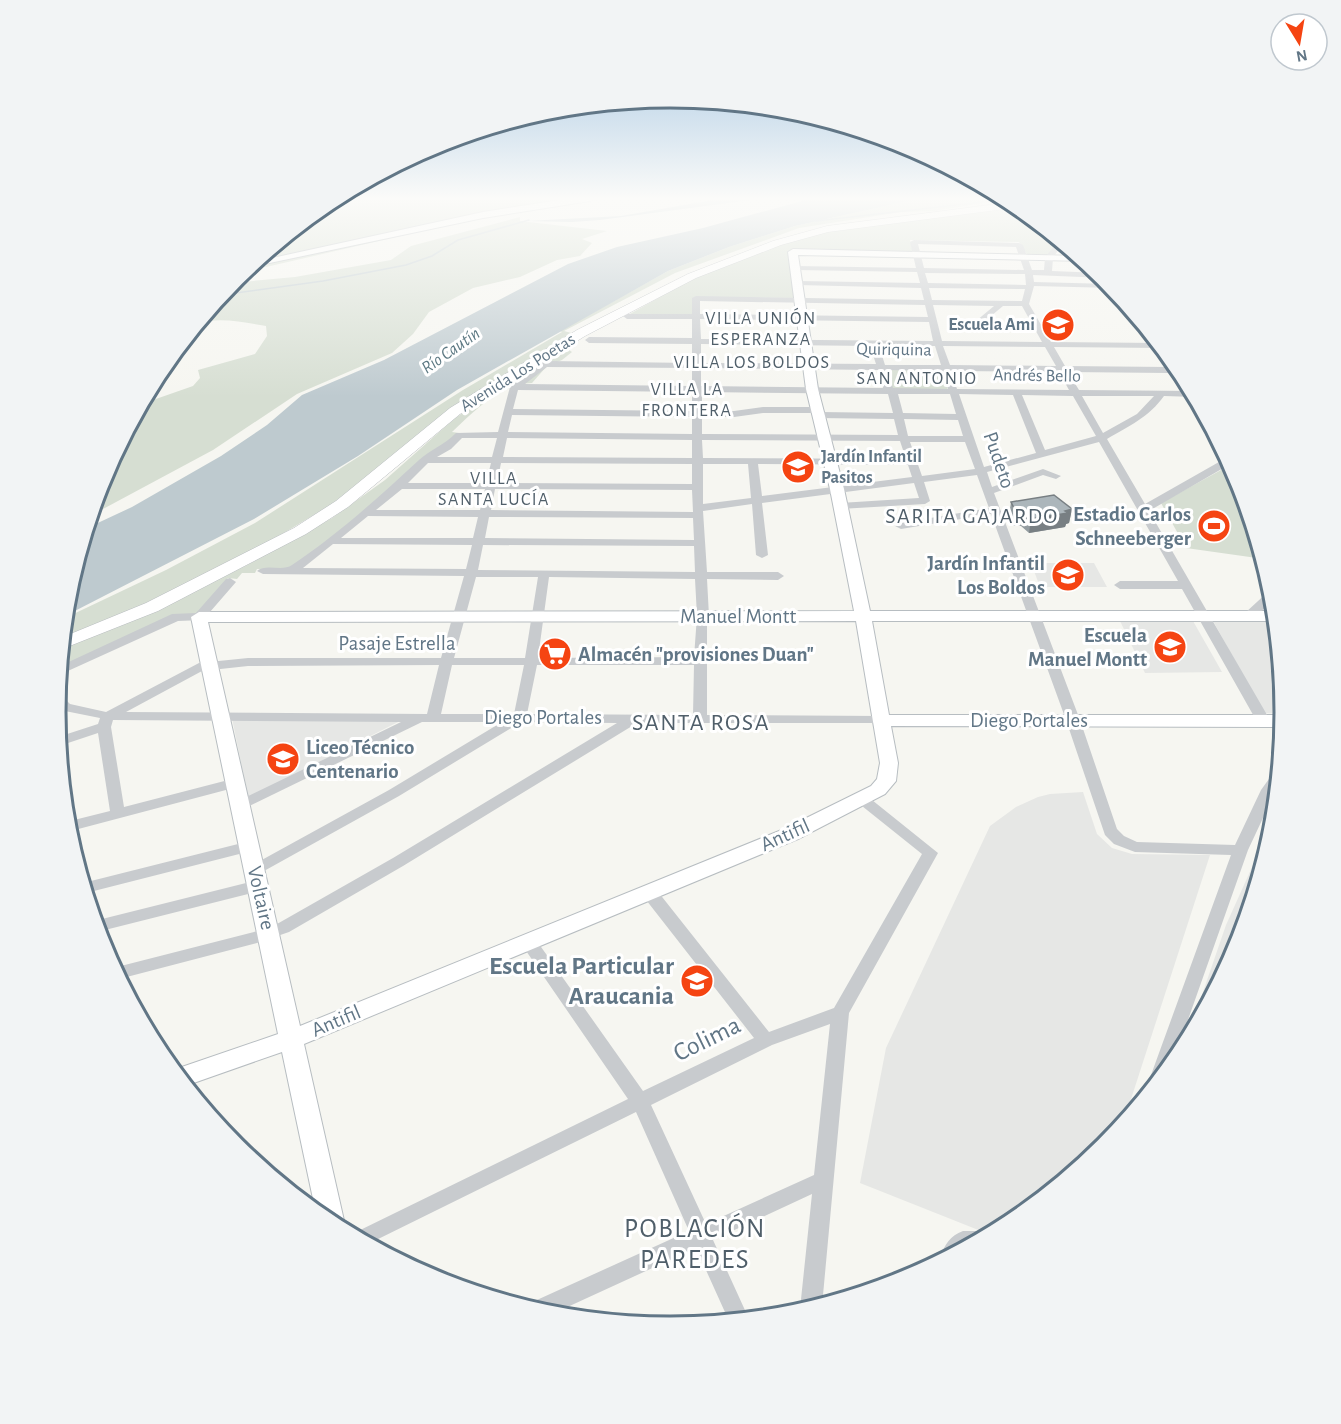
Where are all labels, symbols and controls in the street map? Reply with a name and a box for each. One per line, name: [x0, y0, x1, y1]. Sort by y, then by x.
north arrow: [1269, 12, 1329, 72]
text: N: [1295, 47, 1309, 65]
district label: VILLA UNIÓN ESPERANZA: [705, 307, 817, 349]
school or university icon: Escuela Ami: [1040, 307, 1076, 343]
place label: Escuela Ami: [948, 316, 1035, 334]
water label: Río Cautín: [418, 324, 484, 378]
street label: Avenida Los Poetas: [457, 330, 579, 416]
street label: Quiriquina: [856, 340, 932, 360]
district label: VILLA LOS BOLDOS: [673, 354, 831, 372]
street label: Andrés Bello: [993, 366, 1081, 386]
district label: SAN ANTONIO: [857, 370, 977, 388]
district label: VILLA LA FRONTERA: [642, 381, 732, 420]
street label: Pudeto: [980, 429, 1018, 491]
place label: Jardín Infantil Pasitos: [821, 448, 922, 487]
school or university icon: Jardín Infantil Pasitos: [780, 449, 816, 485]
district label: VILLA SANTA LUCÍA: [438, 470, 550, 509]
place label: Estadio Carlos Schneeberger: [1073, 504, 1192, 549]
district label: SARITA GAJARDO: [885, 505, 1059, 527]
sports icon: Estadio Carlos Schneeberger: [1196, 508, 1232, 544]
place label: Jardín Infantil Los Boldos: [927, 553, 1045, 598]
school or university icon: Jardín Infantil Los Boldos: [1050, 557, 1086, 593]
street label: Manuel Montt: [680, 606, 796, 627]
place label: Escuela Manuel Montt: [1028, 625, 1147, 670]
school or university icon: Escuela Manuel Montt: [1152, 629, 1188, 665]
street label: Pasaje Estrella: [338, 633, 456, 654]
supermarket icon: Almacén "provisiones Duan": [537, 636, 573, 672]
place label: Almacén "provisiones Duan": [578, 644, 814, 665]
street label: Diego Portales: [484, 707, 602, 728]
street label: Diego Portales: [970, 710, 1088, 731]
district label: SANTA ROSA: [632, 711, 770, 735]
place label: Liceo Técnico Centenario: [306, 737, 414, 782]
school or university icon: Liceo Técnico Centenario: [265, 741, 301, 777]
street label: Antifil: [757, 815, 813, 855]
street label: Voltaire: [244, 864, 278, 932]
place label: Escuela Particular Araucania: [489, 953, 674, 1009]
school or university icon: Escuela Particular Araucania: [679, 963, 715, 999]
street label: Antifil: [308, 1001, 364, 1041]
street label: Colima: [669, 1012, 745, 1066]
district label: POBLACIÓN PAREDES: [624, 1212, 766, 1273]

